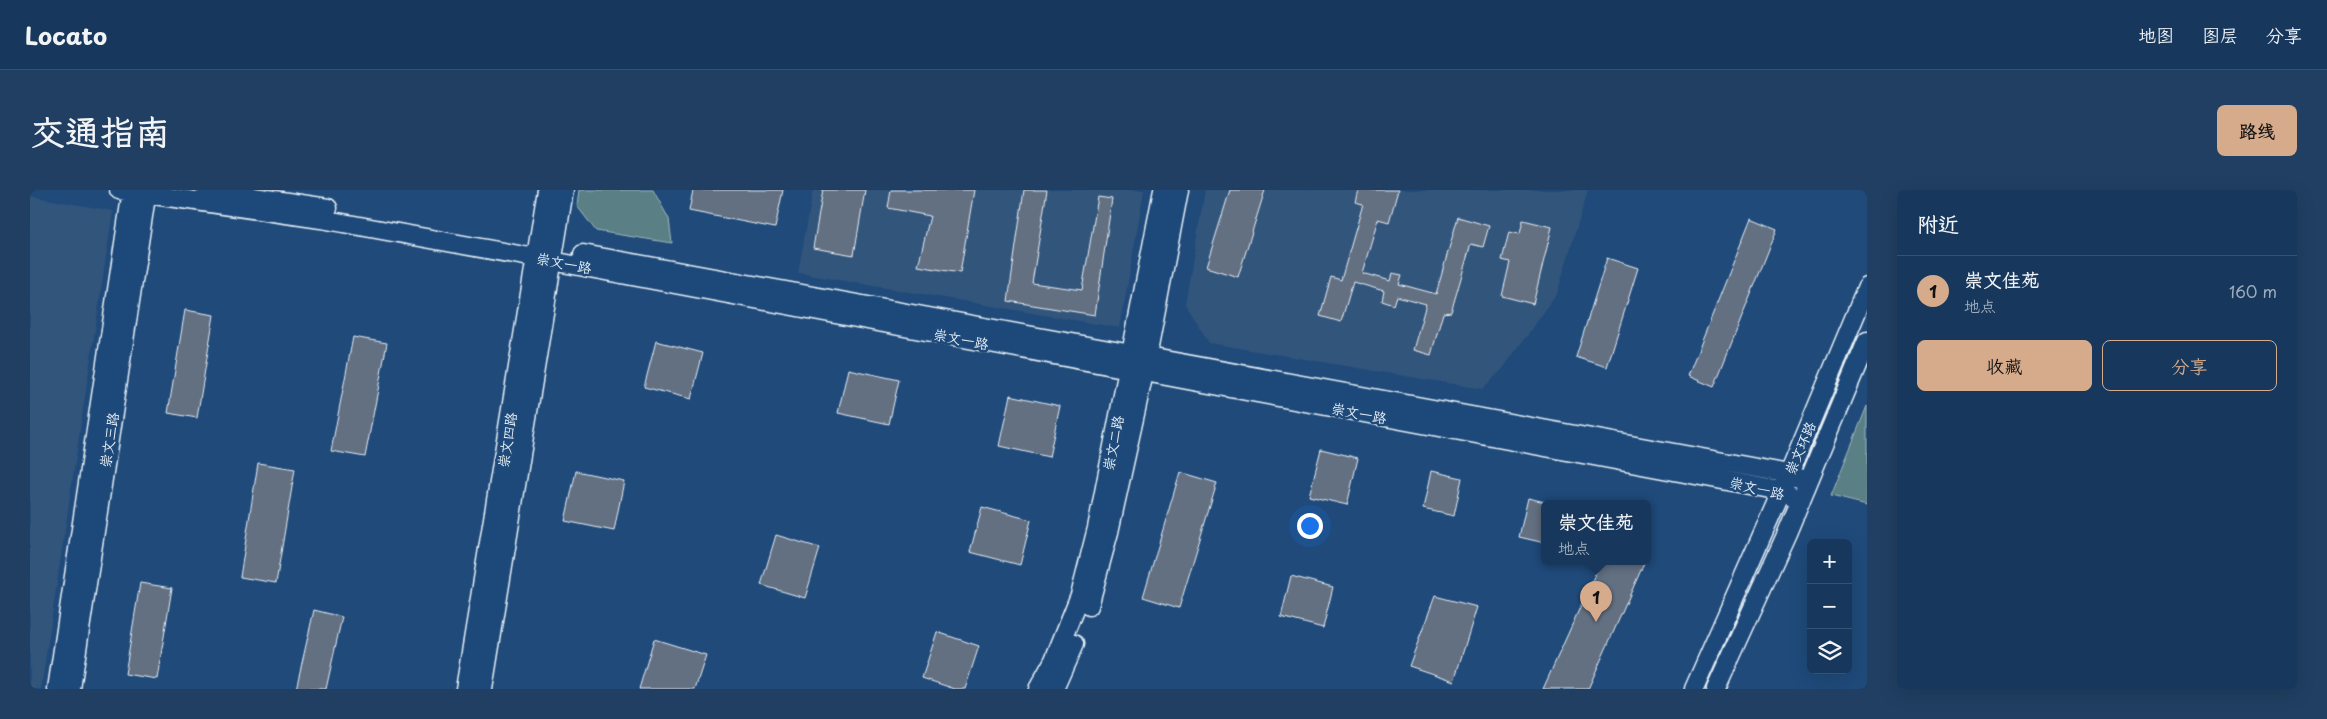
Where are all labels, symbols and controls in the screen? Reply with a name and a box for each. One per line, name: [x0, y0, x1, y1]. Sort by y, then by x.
text: Locato: [25, 17, 107, 53]
text: 地图: [2138, 21, 2174, 48]
text: 图层: [2202, 21, 2238, 48]
text: 分享: [2266, 21, 2302, 48]
text: 交通指南: [30, 104, 170, 157]
button: 路线: [2217, 105, 2297, 156]
text: 附近: [1917, 207, 1959, 239]
street label: 崇文一路: [535, 247, 593, 279]
text: 崇文佳苑: [1964, 265, 2040, 293]
text: 1: [1929, 279, 1937, 303]
text: 160 m: [2229, 279, 2277, 303]
text: 地点: [1964, 293, 1996, 317]
street label: 崇文一路: [932, 323, 990, 355]
button: 收藏: [1917, 340, 2092, 391]
button: 分享: [2102, 340, 2277, 391]
street label: 崇文一路: [1330, 397, 1388, 429]
street label: 崇文三路: [94, 411, 124, 469]
street label: 崇文四路: [492, 411, 522, 469]
street label: 崇文二路: [1097, 414, 1129, 472]
street label: 崇文环路: [1779, 418, 1821, 478]
street label: 崇文一路: [1727, 471, 1787, 505]
popup: [1541, 500, 1651, 565]
text: 崇文佳苑: [1558, 507, 1634, 535]
your location: [1297, 513, 1323, 539]
text: 地点: [1558, 535, 1590, 559]
map controls: [1807, 539, 1852, 674]
button: +: [1807, 539, 1852, 584]
pin: 1: [1580, 581, 1612, 622]
button: −: [1807, 584, 1852, 629]
button: layers: [1807, 629, 1852, 674]

